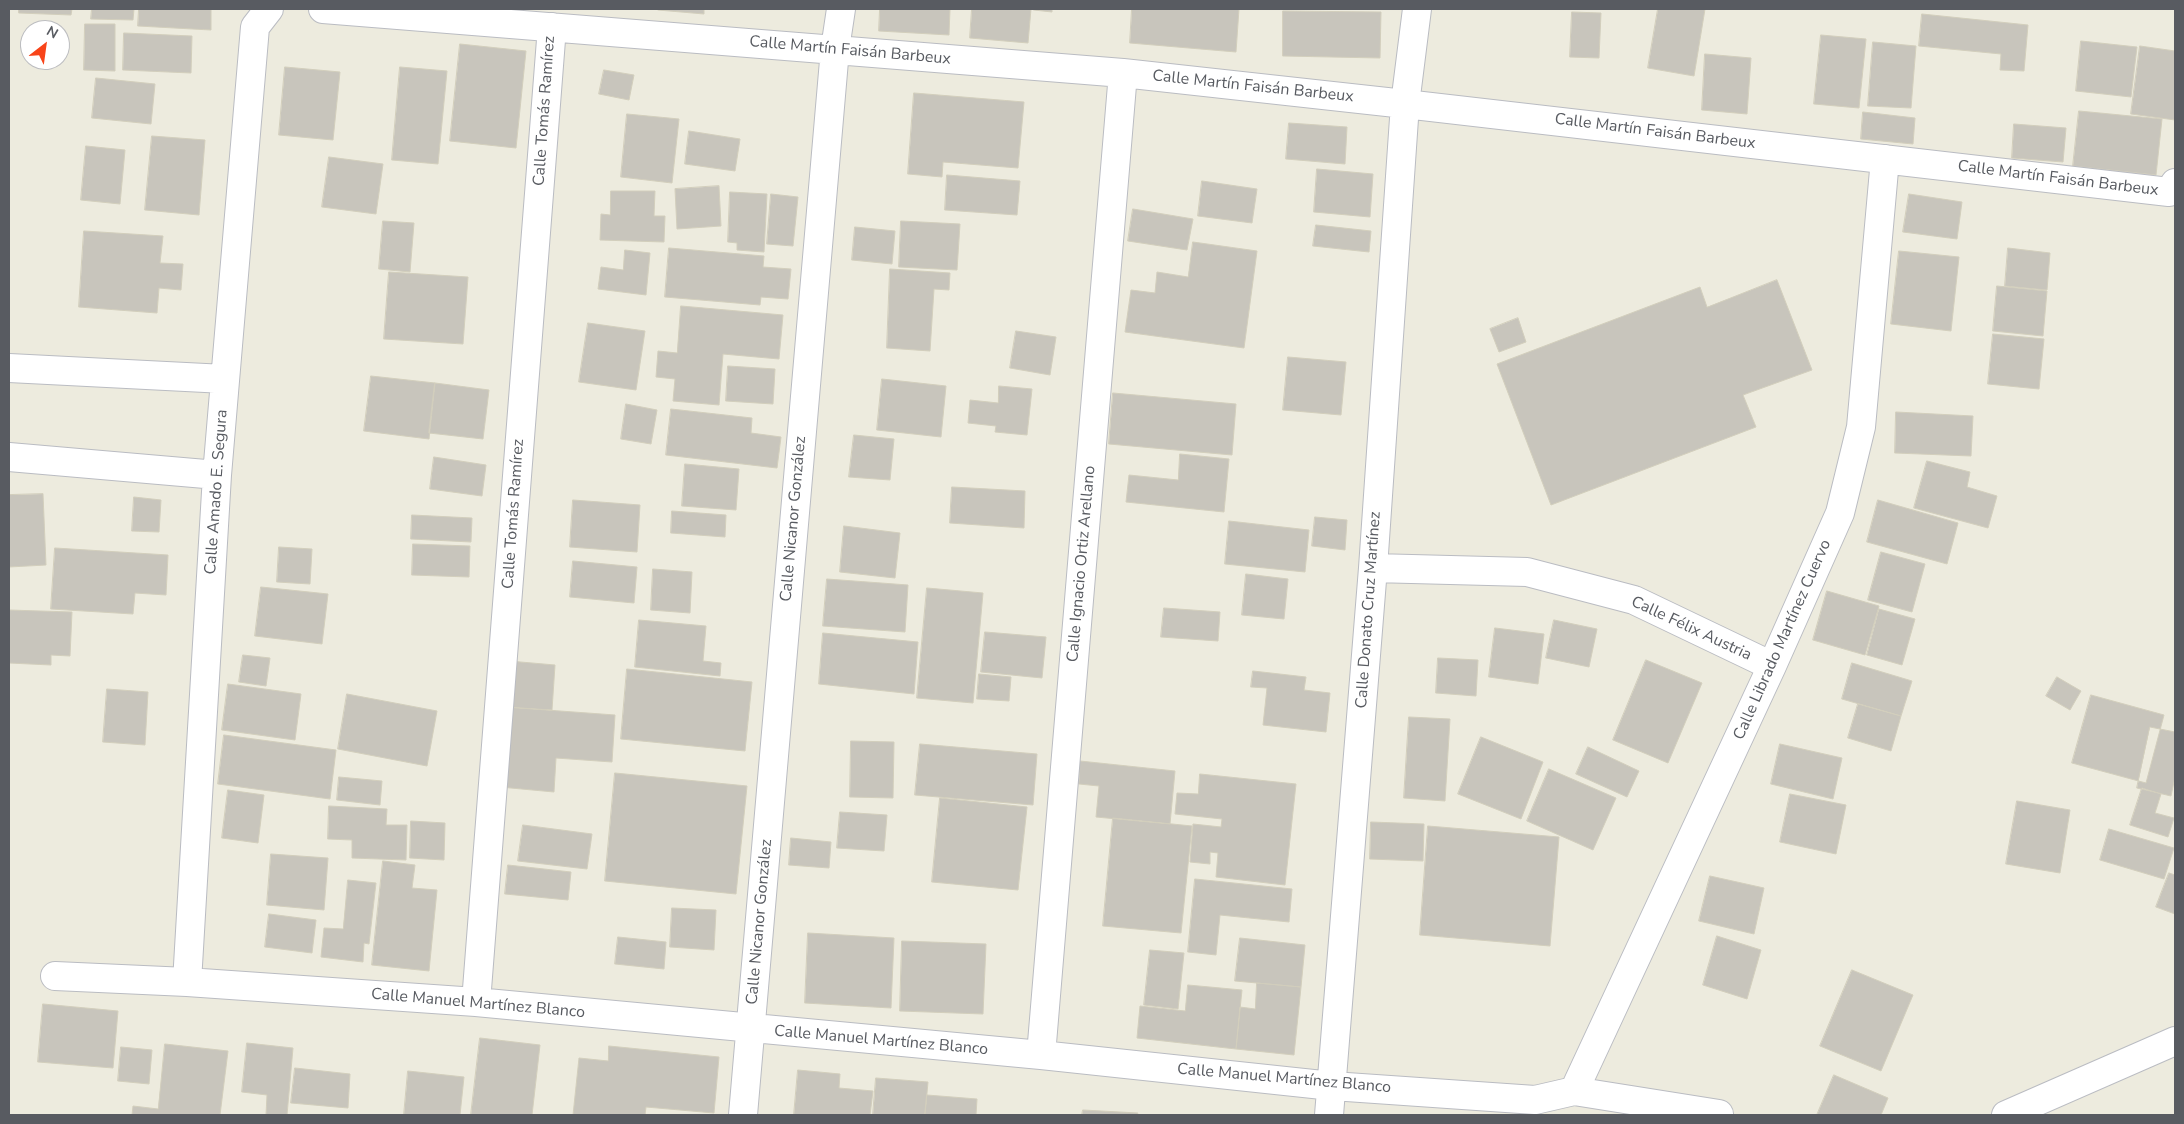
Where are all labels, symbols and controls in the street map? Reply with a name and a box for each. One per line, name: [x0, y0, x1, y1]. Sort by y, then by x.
north arrow: [20, 20, 70, 70]
text: N: [43, 22, 62, 43]
street label: Calle Martín Faisán Barbeux: [749, 33, 951, 69]
street label: Calle Tomás Ramírez: [530, 35, 560, 187]
street label: Calle Martín Faisán Barbeux: [1152, 67, 1354, 107]
street label: Calle Martín Faisán Barbeux: [1554, 110, 1756, 154]
street label: Calle Martín Faisán Barbeux: [1957, 157, 2159, 201]
street label: Calle Amado E. Segura: [202, 409, 232, 575]
street label: Calle Nicanor González: [777, 435, 811, 603]
street label: Calle Tomás Ramírez: [499, 438, 529, 590]
street label: Calle Ignacio Ortiz Arellano: [1064, 465, 1100, 663]
street label: Calle Donato Cruz Martínez: [1353, 511, 1385, 709]
street label: Calle Librado Martínez Cuervo: [1730, 537, 1836, 743]
street label: Calle Félix Austria: [1628, 593, 1754, 665]
street label: Calle Nicanor González: [743, 838, 777, 1006]
street label: Calle Manuel Martínez Blanco: [370, 985, 586, 1023]
street label: Calle Manuel Martínez Blanco: [773, 1022, 989, 1060]
street label: Calle Manuel Martínez Blanco: [1176, 1060, 1392, 1098]

